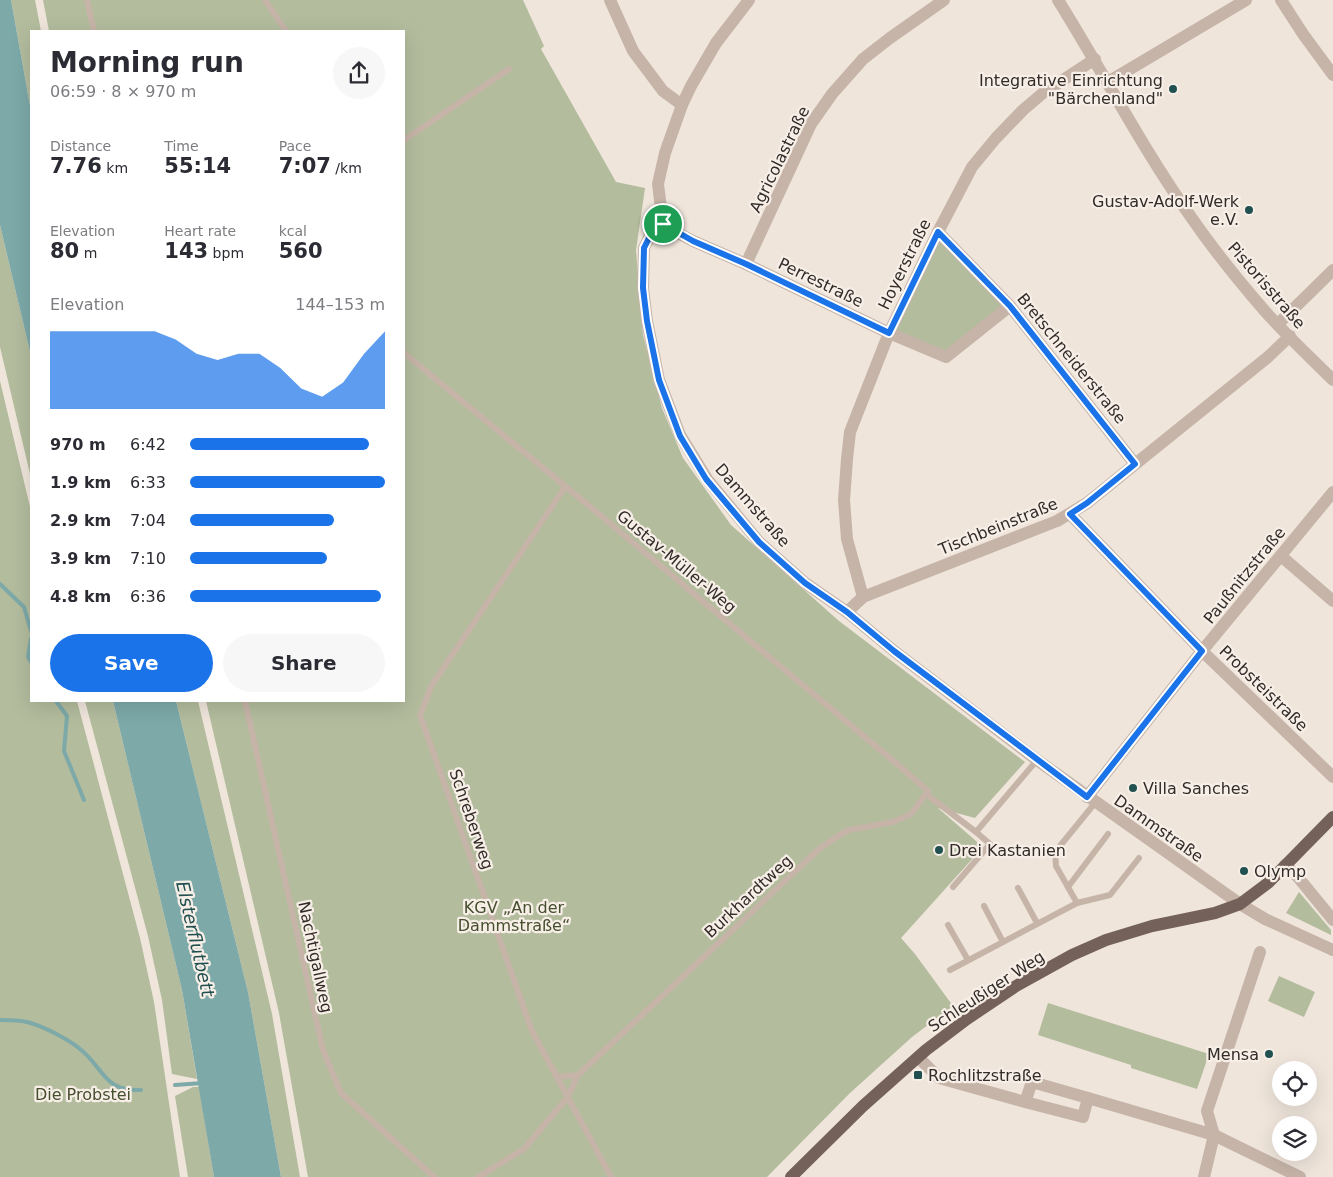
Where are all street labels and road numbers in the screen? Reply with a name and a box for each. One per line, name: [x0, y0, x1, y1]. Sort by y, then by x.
street label: Agricolastraße: [746, 103, 813, 215]
street label: Hoyerstraße: [874, 216, 935, 313]
street label: Pistorisstraße: [1224, 238, 1309, 332]
street label: Perrestraße: [775, 254, 866, 311]
street label: Bretschneiderstraße: [1013, 289, 1130, 427]
street label: Dammstraße: [711, 460, 794, 551]
street label: Tischbeinstraße: [935, 494, 1060, 559]
street label: Gustav-Müller-Weg: [613, 506, 740, 617]
street label: Paußnitzstraße: [1200, 523, 1289, 628]
street label: Probsteistraße: [1216, 641, 1312, 735]
street label: Schreberweg: [445, 767, 498, 872]
street label: Dammstraße: [1111, 791, 1207, 866]
street label: Burkhardtweg: [701, 851, 796, 942]
street label: Nachtigallweg: [294, 900, 337, 1015]
street label: Schleußiger Weg: [925, 947, 1048, 1036]

